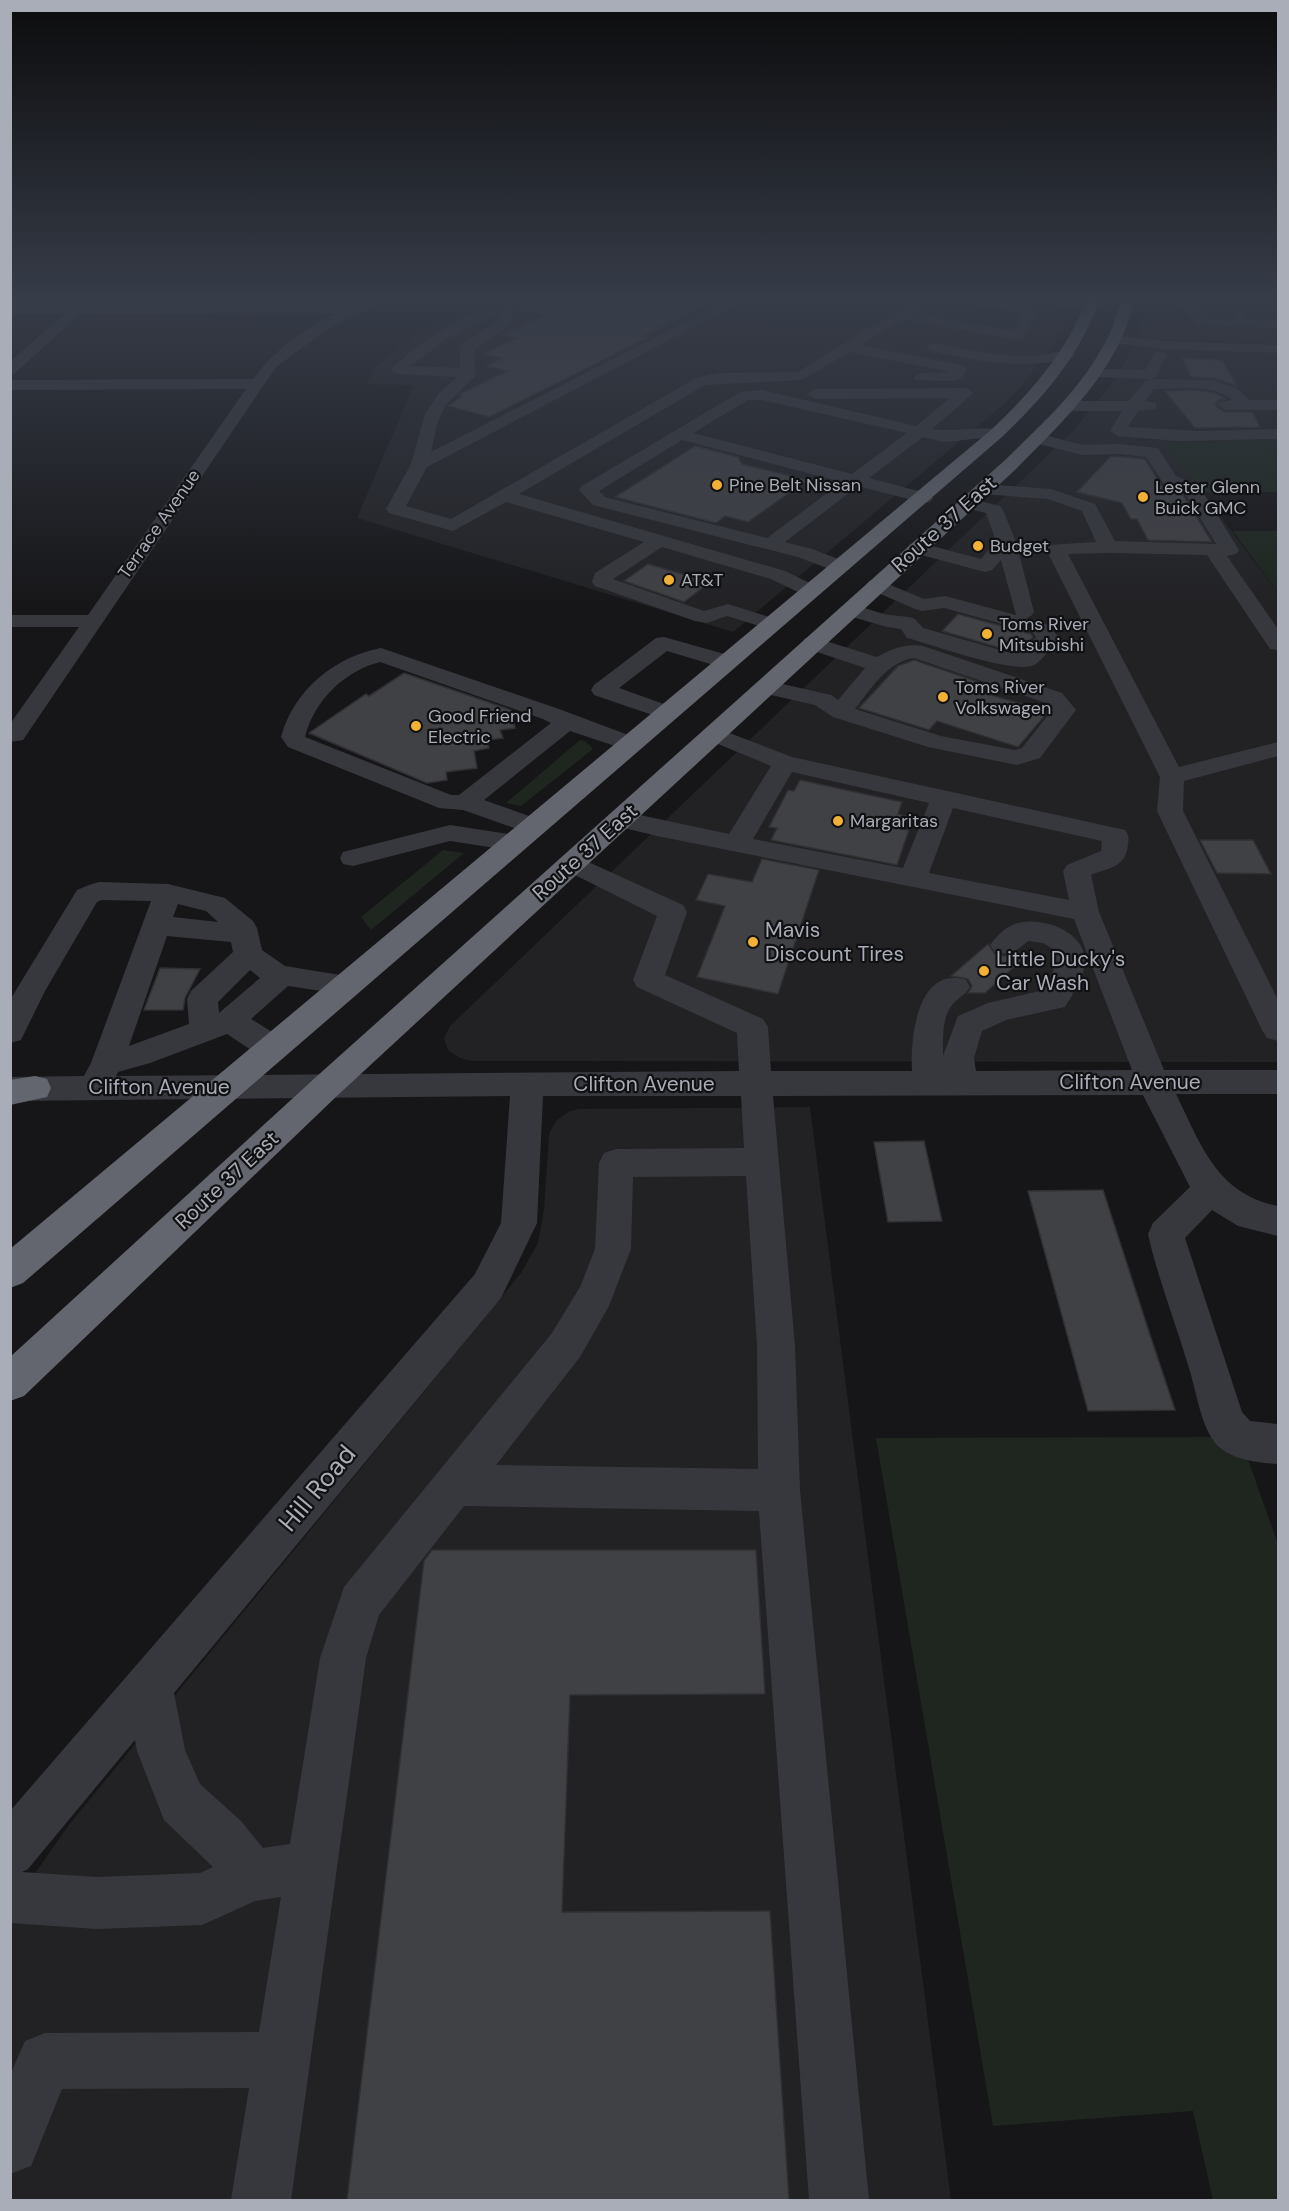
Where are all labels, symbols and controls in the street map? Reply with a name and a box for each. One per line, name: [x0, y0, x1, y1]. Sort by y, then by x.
street label: Terrace Avenue: [112, 465, 206, 583]
street label: Route 37 East: [885, 469, 1003, 579]
place label: Pine Belt Nissan: [729, 473, 861, 497]
place label: Lester Glenn Buick GMC: [1155, 475, 1260, 520]
marker: Pine Belt Nissan: [710, 478, 724, 492]
marker: Lester Glenn Buick GMC: [1136, 490, 1150, 504]
place label: Budget: [990, 534, 1049, 558]
marker: Budget: [971, 539, 985, 553]
place label: AT&T: [681, 568, 723, 592]
marker: AT&T: [662, 573, 676, 587]
place label: Toms River Mitsubishi: [999, 612, 1089, 657]
marker: Toms River Mitsubishi: [980, 627, 994, 641]
place label: Toms River Volkswagen: [955, 675, 1051, 720]
marker: Toms River Volkswagen: [936, 690, 950, 704]
place label: Good Friend Electric: [428, 704, 532, 749]
marker: Good Friend Electric: [409, 719, 423, 733]
street label: Route 37 East: [526, 797, 644, 907]
place label: Margaritas: [850, 809, 938, 833]
marker: Margaritas: [831, 814, 845, 828]
place label: Mavis Discount Tires: [765, 916, 904, 968]
marker: Mavis Discount Tires: [746, 935, 760, 949]
place label: Little Ducky's Car Wash: [996, 945, 1125, 997]
marker: Little Ducky's Car Wash: [977, 964, 991, 978]
street label: Clifton Avenue: [1059, 1068, 1201, 1096]
street label: Clifton Avenue: [573, 1070, 715, 1098]
street label: Clifton Avenue: [88, 1073, 230, 1101]
street label: Route 37 East: [169, 1125, 285, 1235]
street label: Hill Road: [271, 1438, 363, 1538]

